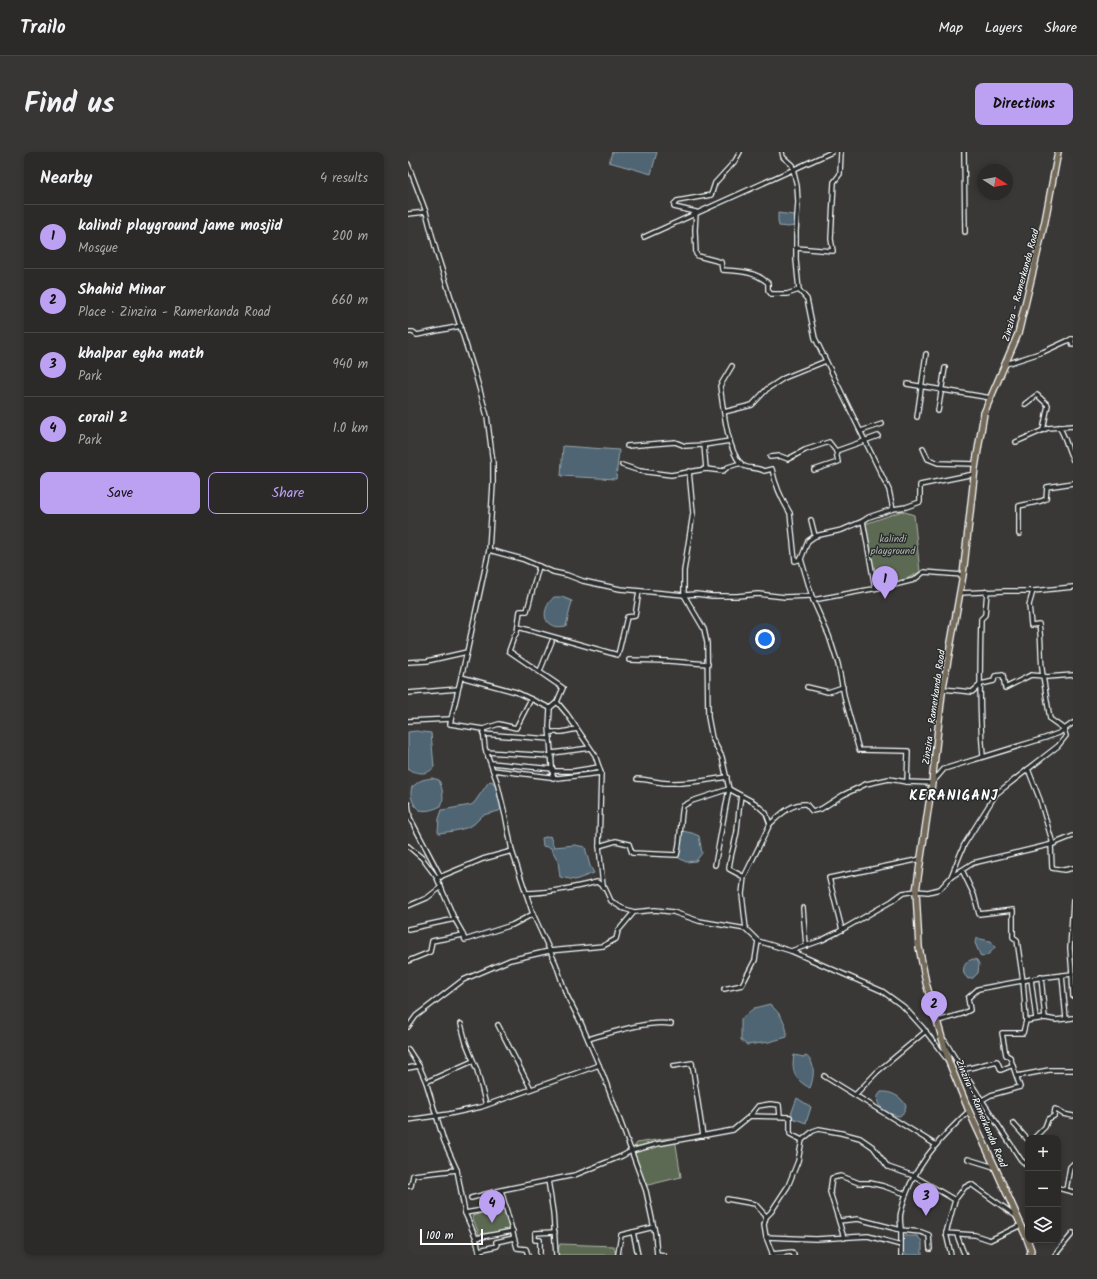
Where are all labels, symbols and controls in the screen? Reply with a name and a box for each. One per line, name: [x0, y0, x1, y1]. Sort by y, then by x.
text: Trailo: [20, 13, 66, 43]
text: Map: [939, 17, 963, 39]
text: Layers: [985, 17, 1023, 39]
text: Share: [1045, 17, 1077, 39]
text: Find us: [24, 82, 115, 127]
button: Directions: [975, 83, 1073, 125]
north arrow: [977, 164, 1013, 200]
text: Nearby: [40, 165, 92, 192]
text: 4 results: [320, 168, 368, 189]
text: kalindi playground jame mosjid: [78, 214, 282, 238]
text: 1: [51, 226, 55, 247]
text: 200 m: [332, 226, 368, 247]
street label: Zinzira - Ramerkanda Road: [998, 226, 1044, 343]
text: Mosque: [78, 238, 118, 259]
text: Shahid Minar: [78, 278, 165, 302]
text: 2: [49, 290, 57, 311]
text: 660 m: [331, 290, 368, 311]
text: Place · Zinzira - Ramerkanda Road: [78, 302, 270, 323]
text: khalpar egha math: [78, 342, 204, 366]
text: 3: [49, 354, 57, 375]
text: 940 m: [332, 354, 368, 375]
text: Park: [78, 366, 102, 387]
text: corail 2: [78, 406, 128, 430]
text: 4: [49, 418, 57, 439]
text: 1.0 km: [333, 418, 368, 439]
text: Park: [78, 430, 102, 451]
button: Save: [40, 472, 200, 514]
button: Share: [208, 472, 368, 514]
park label: kalindi playground: [870, 531, 916, 559]
pin: 1: [872, 566, 898, 599]
your location: [755, 629, 775, 649]
street label: Zinzira - Ramerkanda Road: [918, 648, 950, 766]
district label: KERANIGANJ: [909, 785, 999, 807]
pin: 2: [921, 991, 947, 1024]
street label: Zinzira - Ramerkanda Road: [951, 1057, 1012, 1171]
map controls: [1025, 1135, 1061, 1243]
button: +: [1025, 1135, 1061, 1171]
button: −: [1025, 1171, 1061, 1207]
pin: 3: [913, 1183, 939, 1216]
pin: 4: [479, 1190, 505, 1223]
button: layers: [1025, 1207, 1061, 1243]
scale bar: [420, 1227, 483, 1246]
text: 100 m: [426, 1227, 454, 1245]

